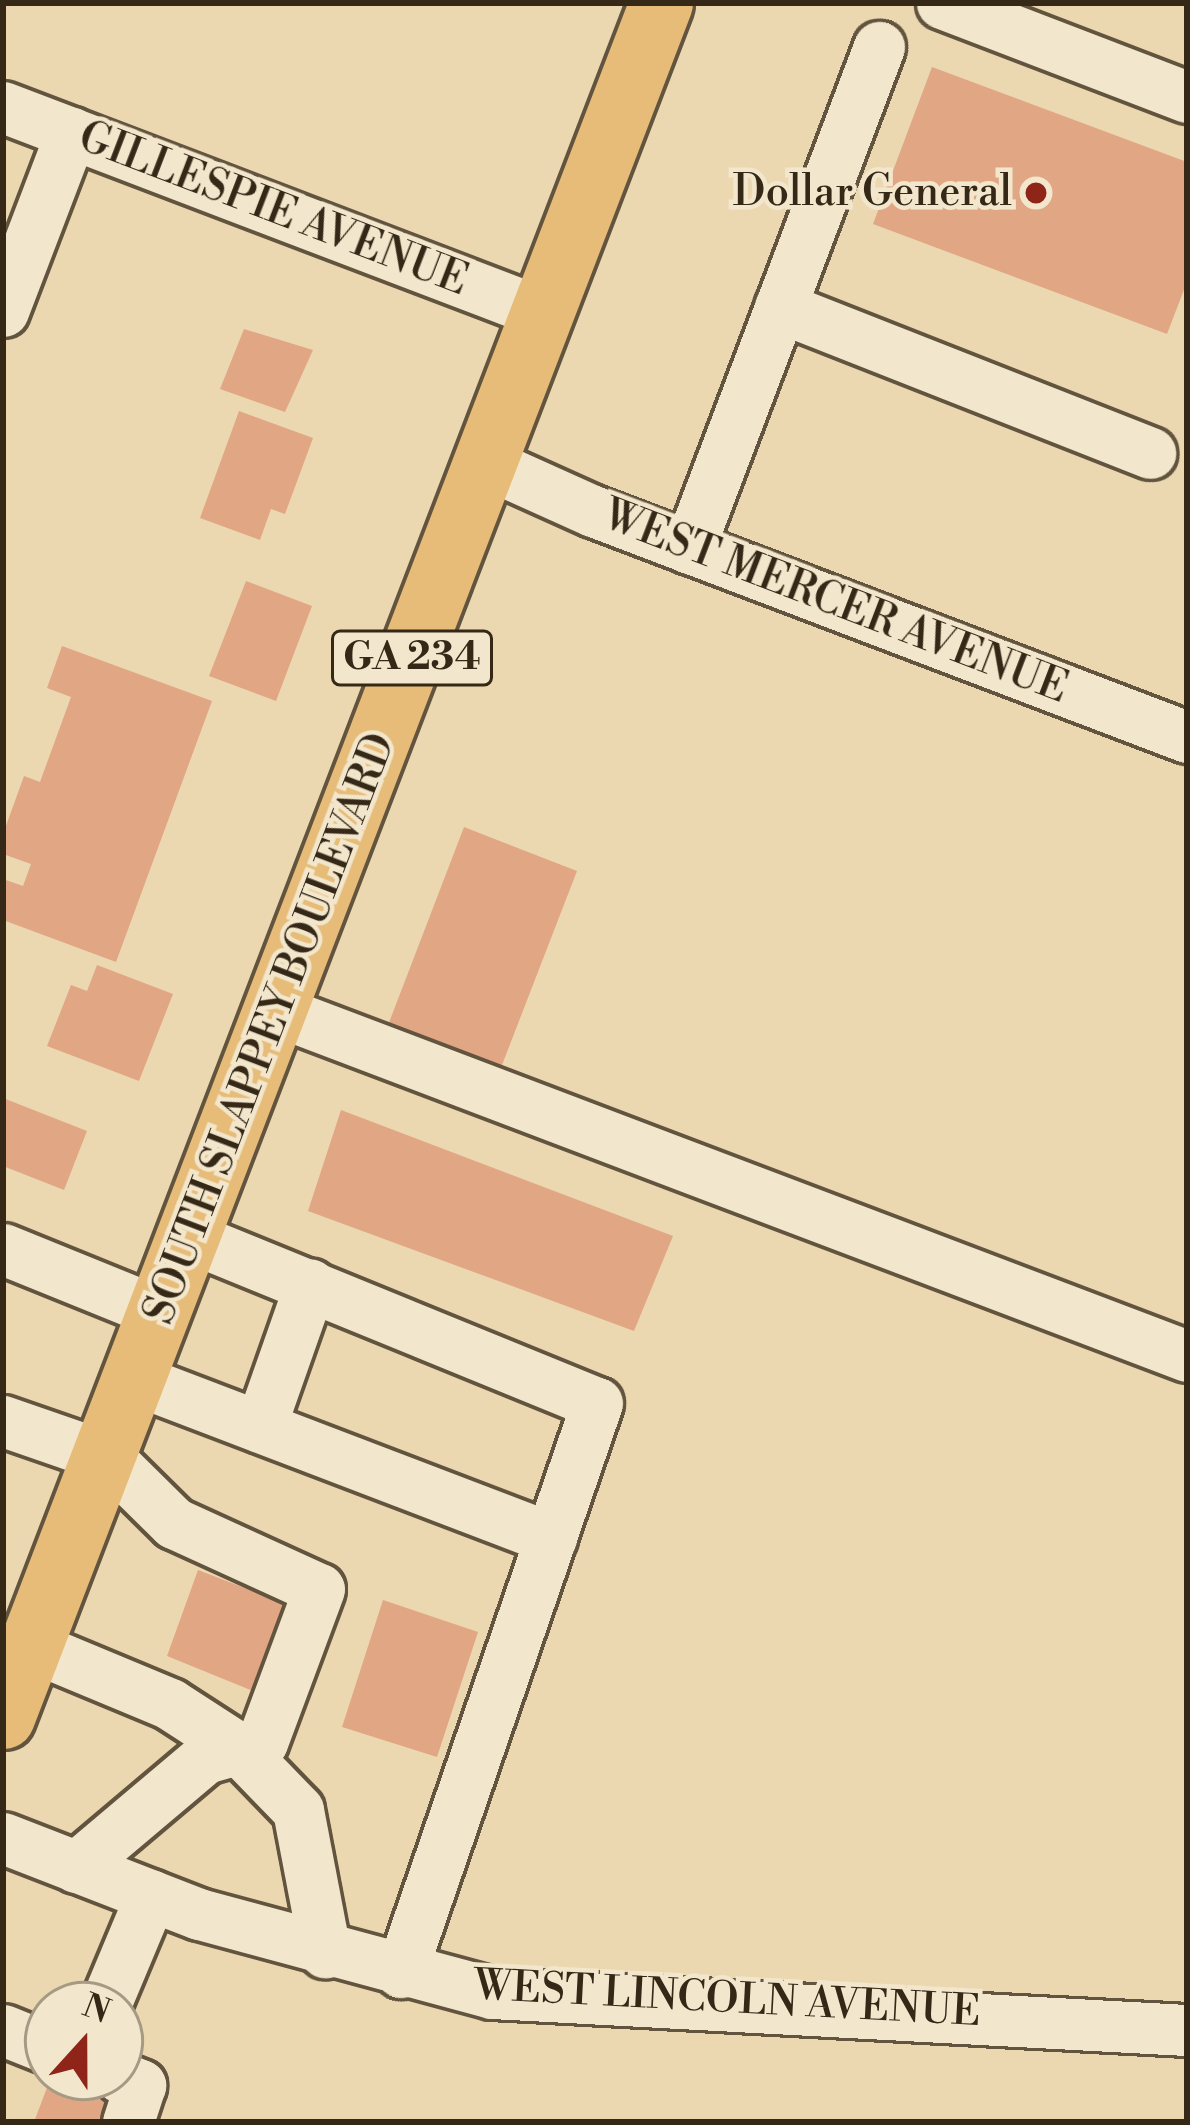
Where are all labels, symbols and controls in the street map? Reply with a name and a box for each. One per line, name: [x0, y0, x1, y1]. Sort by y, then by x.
street label: GILLESPIE AVENUE: [71, 113, 475, 307]
place label: Dollar General: [733, 168, 1012, 218]
marker: Dollar General: [1023, 180, 1049, 206]
street label: WEST MERCER AVENUE: [595, 491, 1075, 715]
road number: GA 234: [331, 625, 493, 691]
street label: SOUTH SLAPPEY BOULEVARD: [135, 727, 407, 1331]
street label: WEST LINCOLN AVENUE: [472, 1962, 982, 2038]
north arrow: [24, 1981, 144, 2101]
text: N: [76, 1986, 116, 2034]

